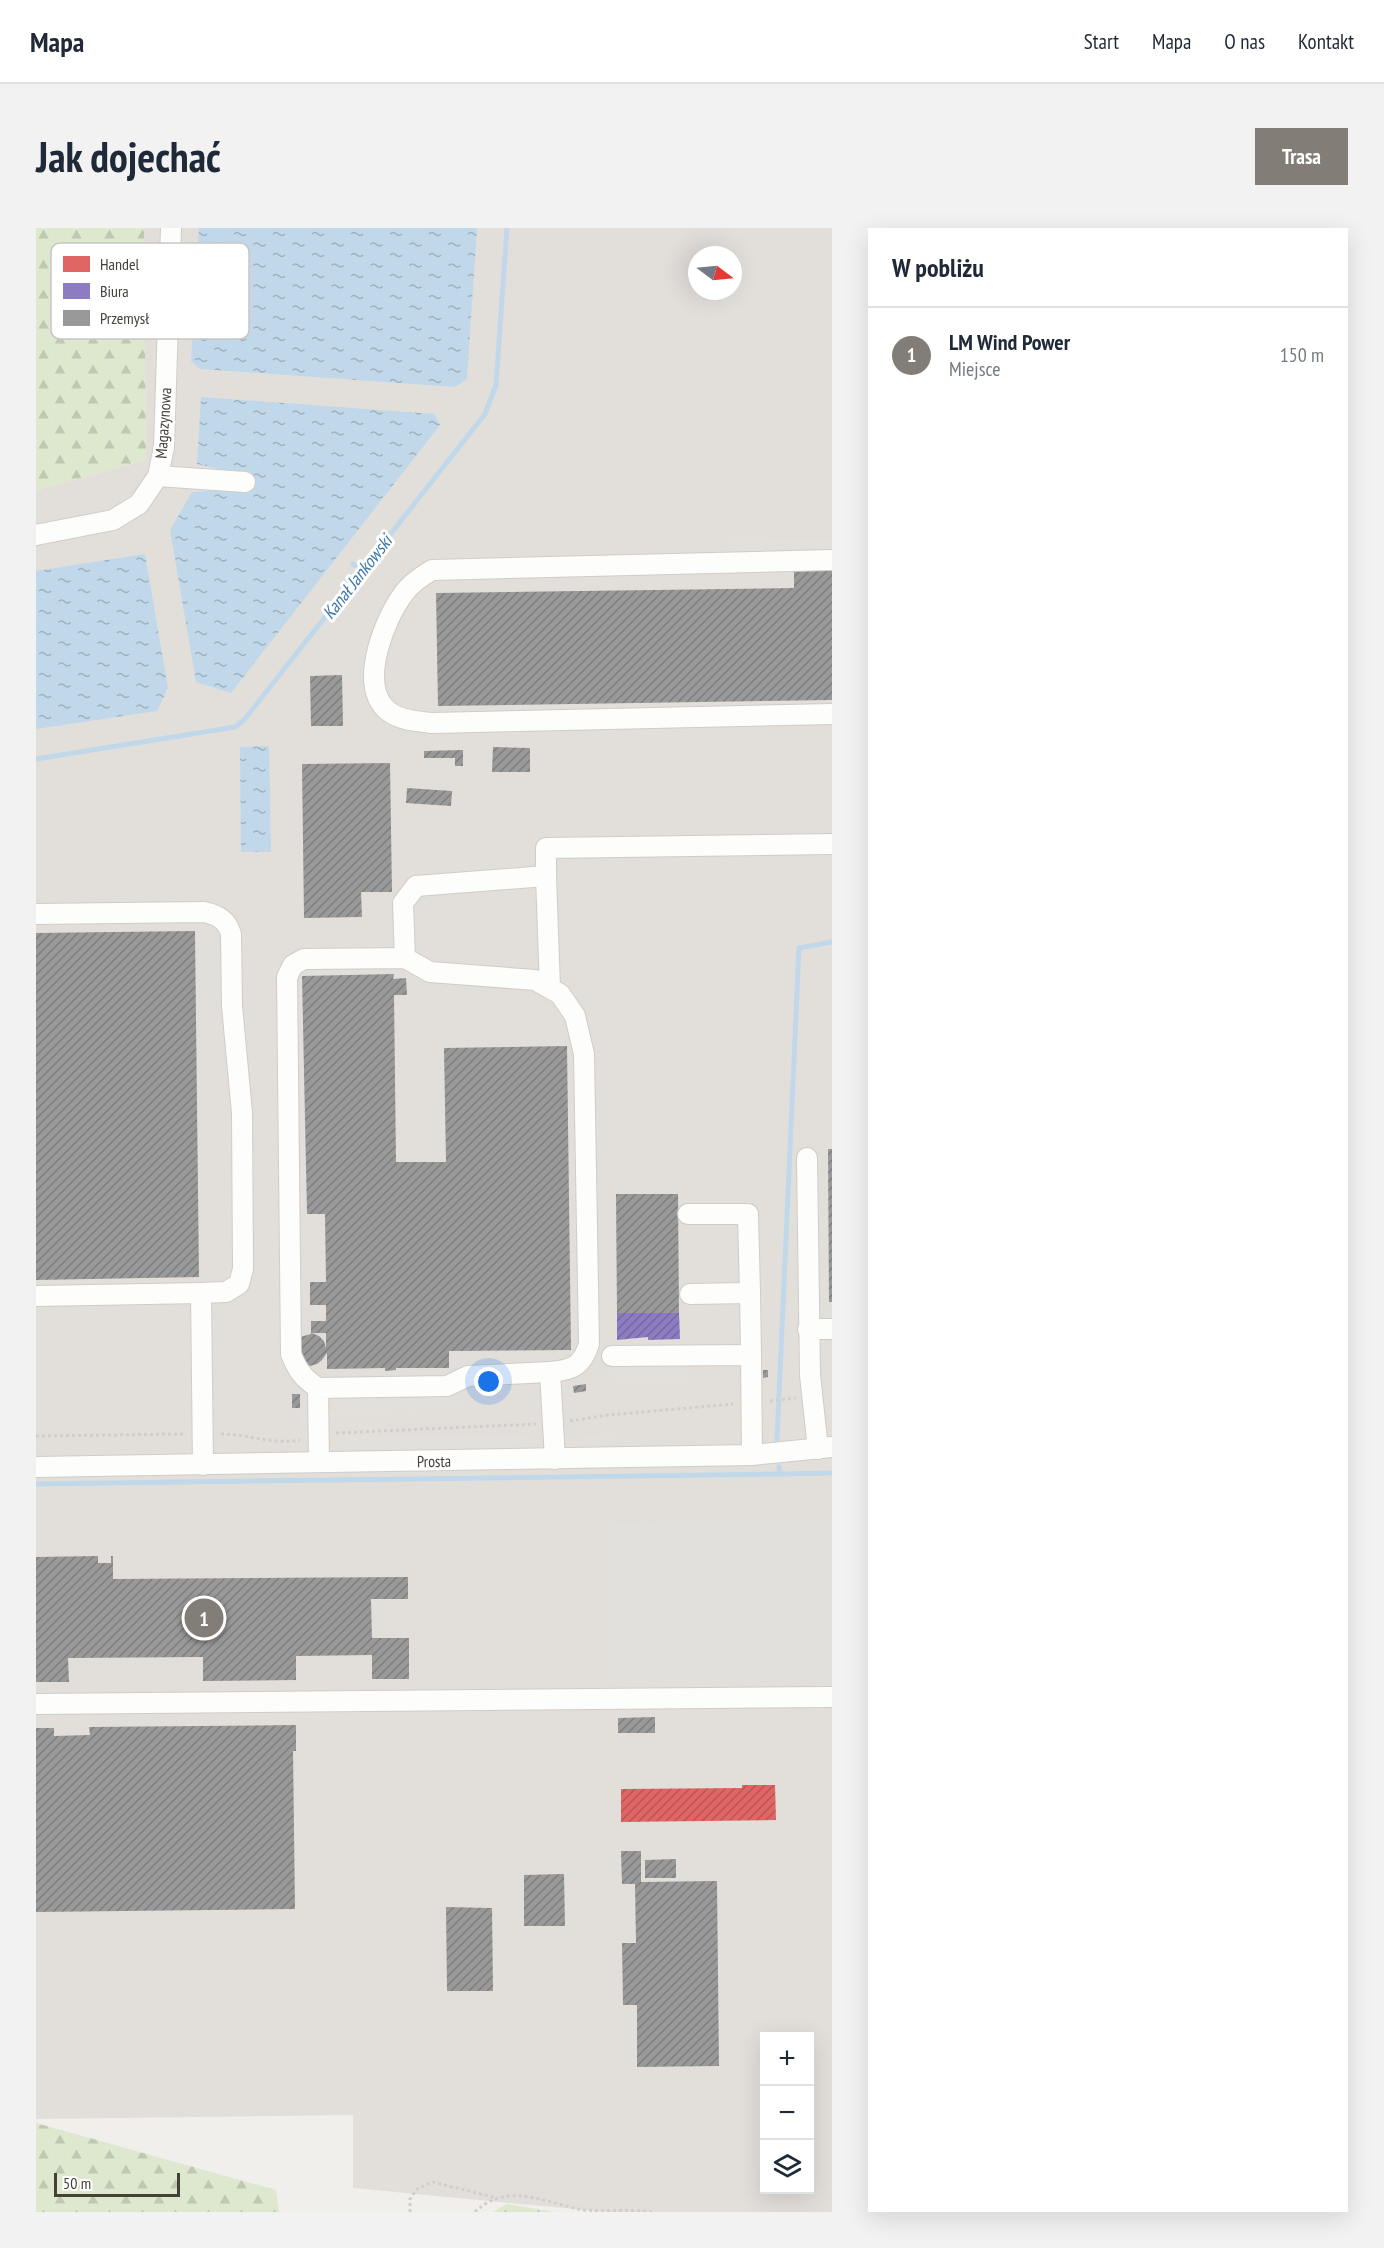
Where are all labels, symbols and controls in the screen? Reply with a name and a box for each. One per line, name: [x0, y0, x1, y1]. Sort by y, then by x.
text: Mapa: [30, 23, 84, 60]
text: Start: [1084, 28, 1119, 55]
text: Mapa: [1152, 28, 1191, 55]
text: O nas: [1224, 28, 1265, 55]
text: Kontakt: [1298, 28, 1354, 55]
button: Trasa: [1255, 128, 1348, 185]
text: Jak dojechać: [36, 129, 221, 184]
legend: [51, 243, 249, 339]
north arrow: [688, 246, 742, 300]
text: W pobliżu: [892, 251, 984, 284]
text: Handel: [100, 254, 140, 274]
text: Biura: [100, 281, 129, 301]
text: Przemysł: [100, 308, 149, 328]
text: LM Wind Power: [949, 328, 1070, 356]
text: 1: [907, 342, 916, 368]
text: 150 m: [1280, 342, 1324, 368]
text: Miejsce: [949, 356, 1000, 382]
street label: Magazynowa: [151, 387, 175, 459]
water label: Kanał Jankowski: [317, 529, 398, 624]
your location: [474, 1367, 503, 1396]
street label: Prosta: [417, 1451, 451, 1471]
pin: 1: [184, 1596, 224, 1640]
map controls: [760, 2032, 814, 2194]
button: +: [760, 2032, 814, 2086]
button: −: [760, 2086, 814, 2140]
button: layers: [760, 2140, 814, 2194]
scale bar: [54, 2170, 180, 2198]
text: 50 m: [63, 2173, 91, 2193]

